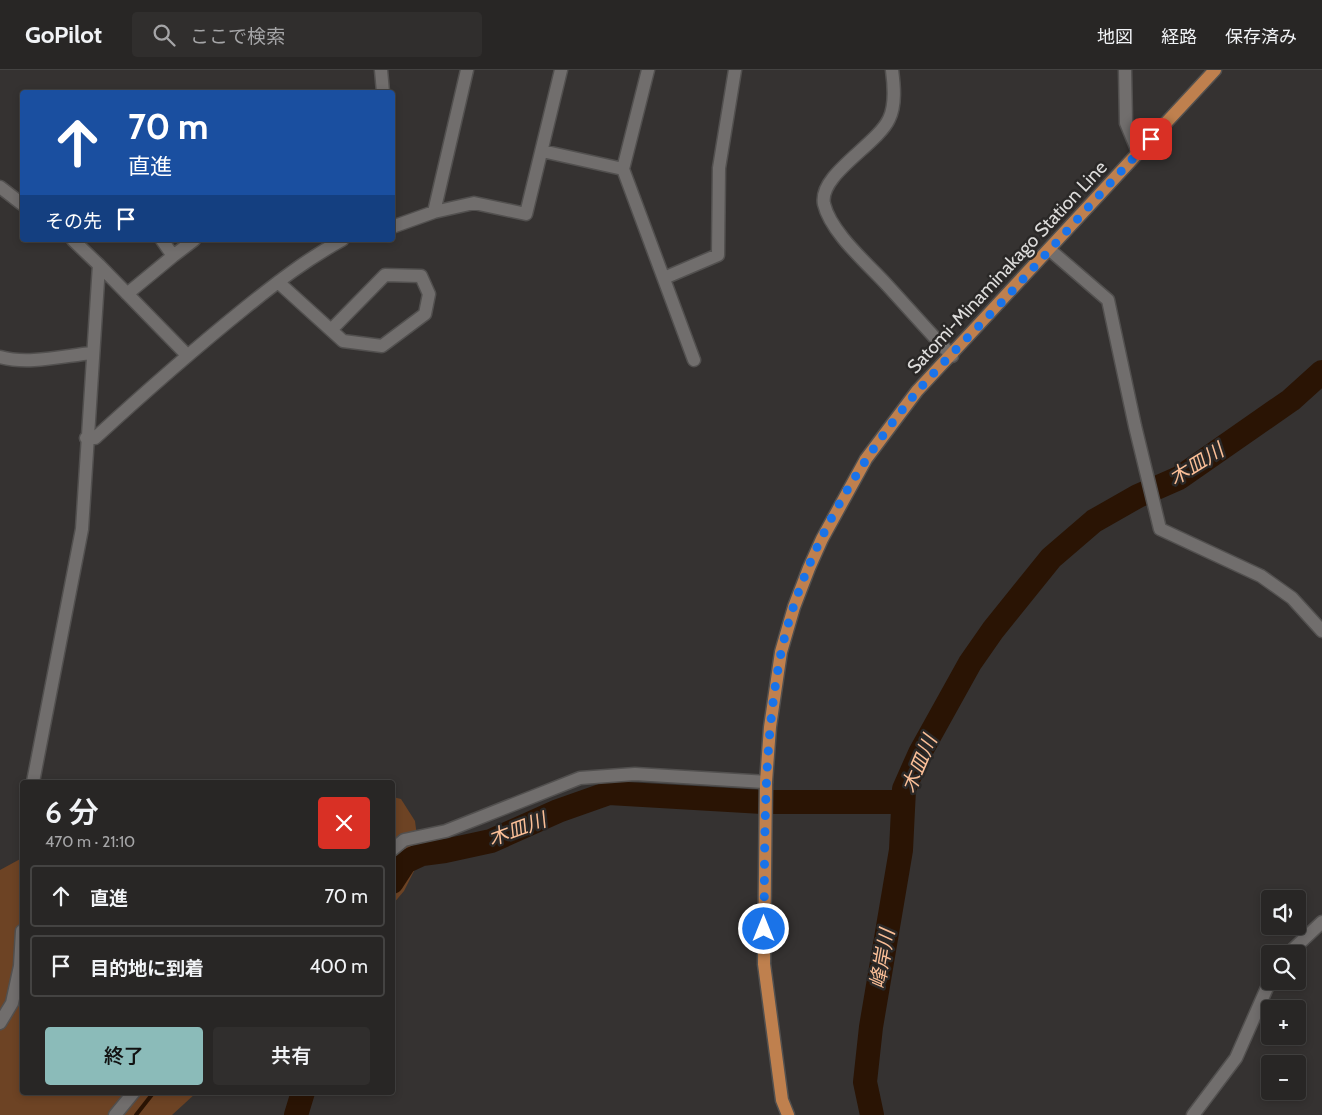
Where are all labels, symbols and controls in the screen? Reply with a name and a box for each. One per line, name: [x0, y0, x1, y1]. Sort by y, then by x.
search box: [132, 12, 482, 57]
text: GoPilot: [25, 20, 102, 49]
icon: search: [150, 21, 178, 49]
text: ここで検索: [190, 25, 285, 48]
text: 地図: [1097, 26, 1133, 48]
text: 経路: [1161, 26, 1197, 48]
text: 保存済み: [1225, 26, 1297, 48]
text: 70 m: [128, 105, 209, 148]
icon: ahead: [45, 110, 110, 175]
pin: [1130, 118, 1172, 160]
icon: arrive: [1137, 125, 1165, 153]
text: 直進: [128, 153, 172, 180]
street label: Satomi-Minaminakago Station Line: [902, 156, 1112, 378]
icon: arrive: [112, 205, 140, 233]
text: その先: [45, 210, 102, 233]
water label: 木皿川: [1164, 437, 1229, 490]
water label: 木皿川: [896, 730, 943, 796]
text: 6 分: [45, 794, 99, 831]
button: close: [318, 797, 370, 849]
water label: 木皿川: [485, 807, 551, 851]
text: 470 m · 21:10: [45, 832, 135, 851]
icon: ahead: [47, 882, 75, 910]
text: 70 m: [324, 885, 368, 908]
text: 直進: [90, 887, 128, 910]
map controls: [1261, 890, 1306, 1100]
button: sound: [1261, 890, 1306, 935]
position arrow: [737, 902, 789, 954]
water label: 峰岸川: [865, 925, 899, 991]
button: search: [1261, 945, 1306, 990]
icon: arrive: [47, 952, 75, 980]
text: 400 m: [310, 955, 368, 978]
text: 目的地に到着: [90, 957, 204, 980]
button: +: [1261, 1000, 1306, 1045]
button: 終了: [45, 1027, 203, 1085]
button: 共有: [213, 1027, 370, 1085]
button: −: [1261, 1055, 1306, 1100]

